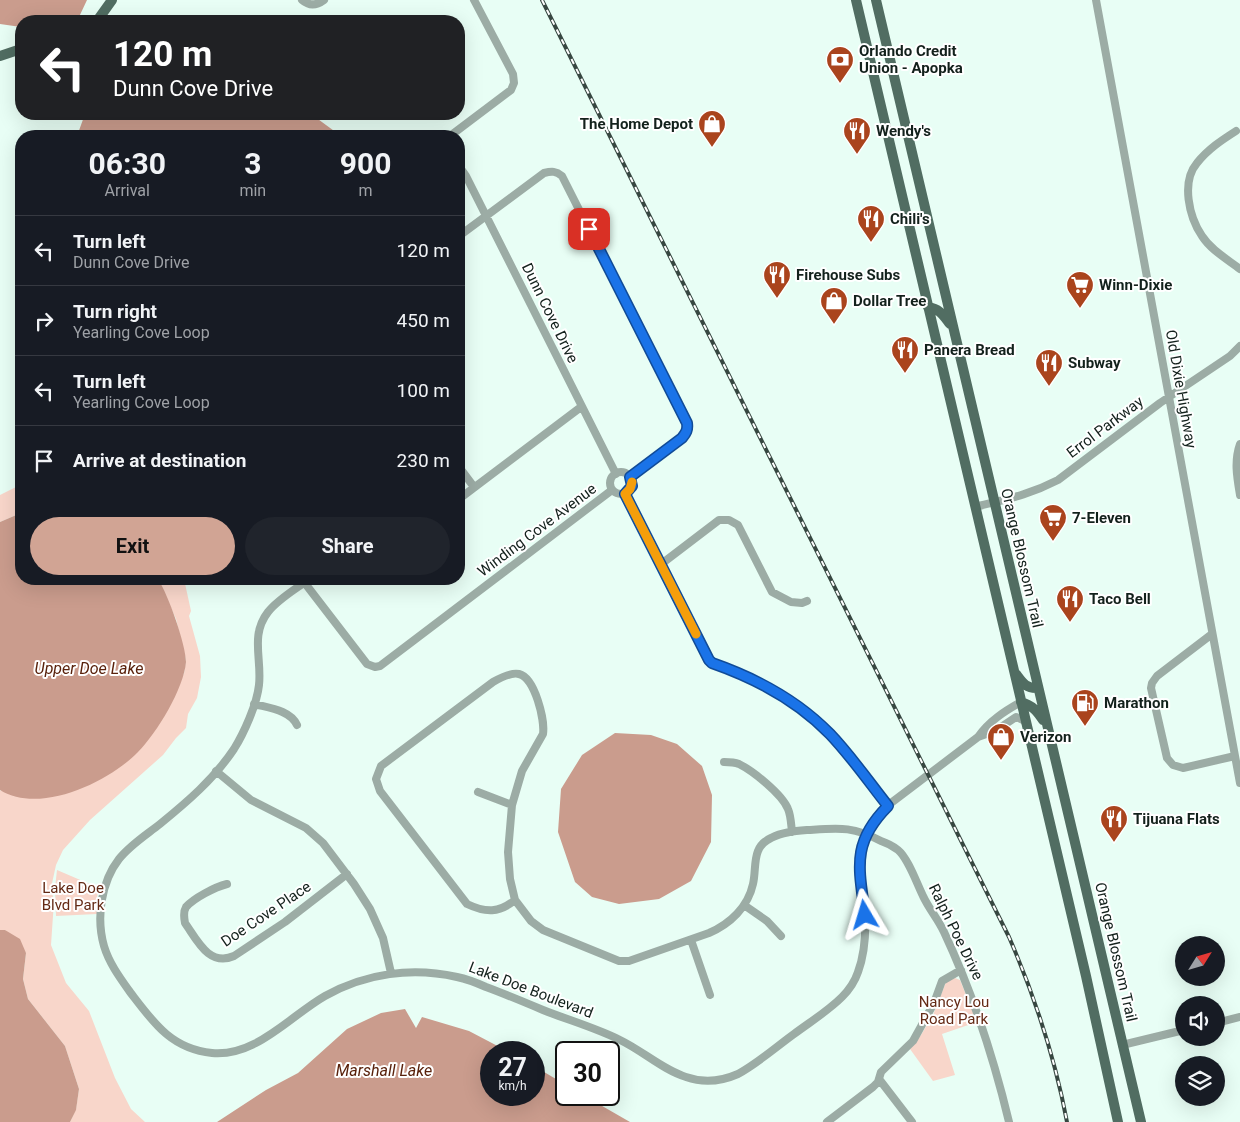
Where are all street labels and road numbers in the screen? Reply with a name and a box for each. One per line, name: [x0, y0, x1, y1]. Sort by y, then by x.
street label: Dunn Cove Drive: [518, 260, 582, 366]
street label: Old Dixie Highway: [1162, 328, 1200, 450]
street label: Errol Parkway: [1063, 392, 1147, 462]
street label: Winding Cove Avenue: [474, 479, 600, 580]
street label: Orange Blossom Trail: [997, 487, 1047, 629]
street label: Doe Cove Place: [218, 877, 314, 951]
street label: Ralph Poe Drive: [925, 881, 987, 983]
street label: Orange Blossom Trail: [1091, 881, 1141, 1023]
street label: Lake Doe Boulevard: [466, 958, 596, 1022]

